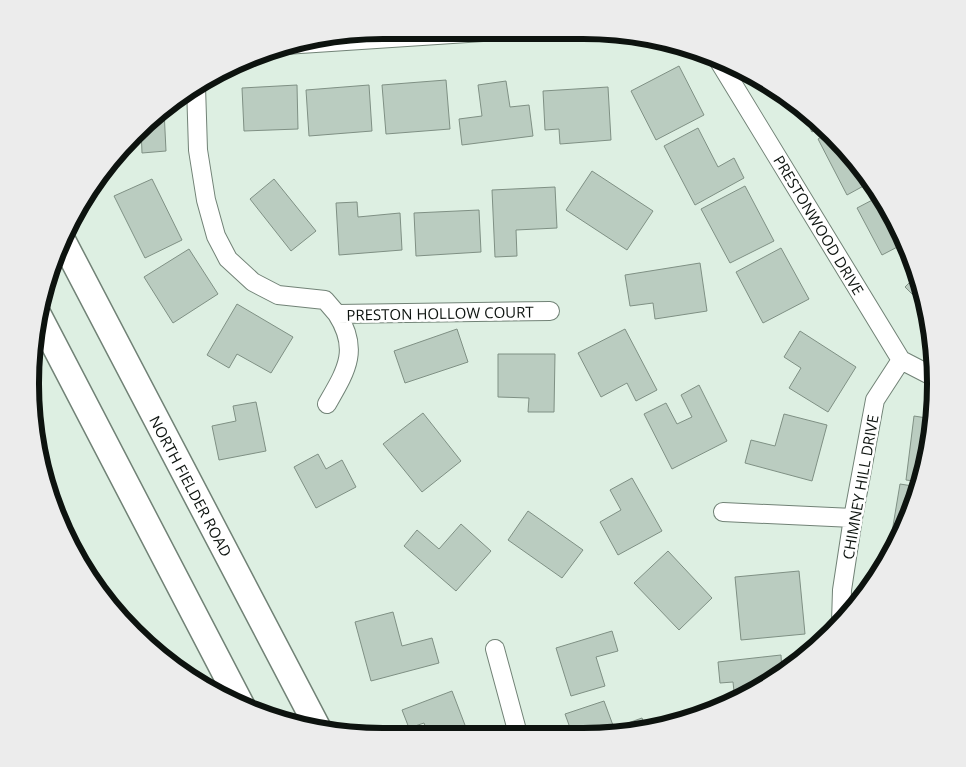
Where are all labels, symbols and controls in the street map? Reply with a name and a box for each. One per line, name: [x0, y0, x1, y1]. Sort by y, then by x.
street label: PRESTONWOOD DRIVE: [769, 151, 869, 299]
street label: PRESTON HOLLOW COURT: [346, 301, 535, 325]
street label: NORTH FIELDER ROAD: [145, 412, 237, 560]
street label: CHIMNEY HILL DRIVE: [837, 413, 883, 561]

